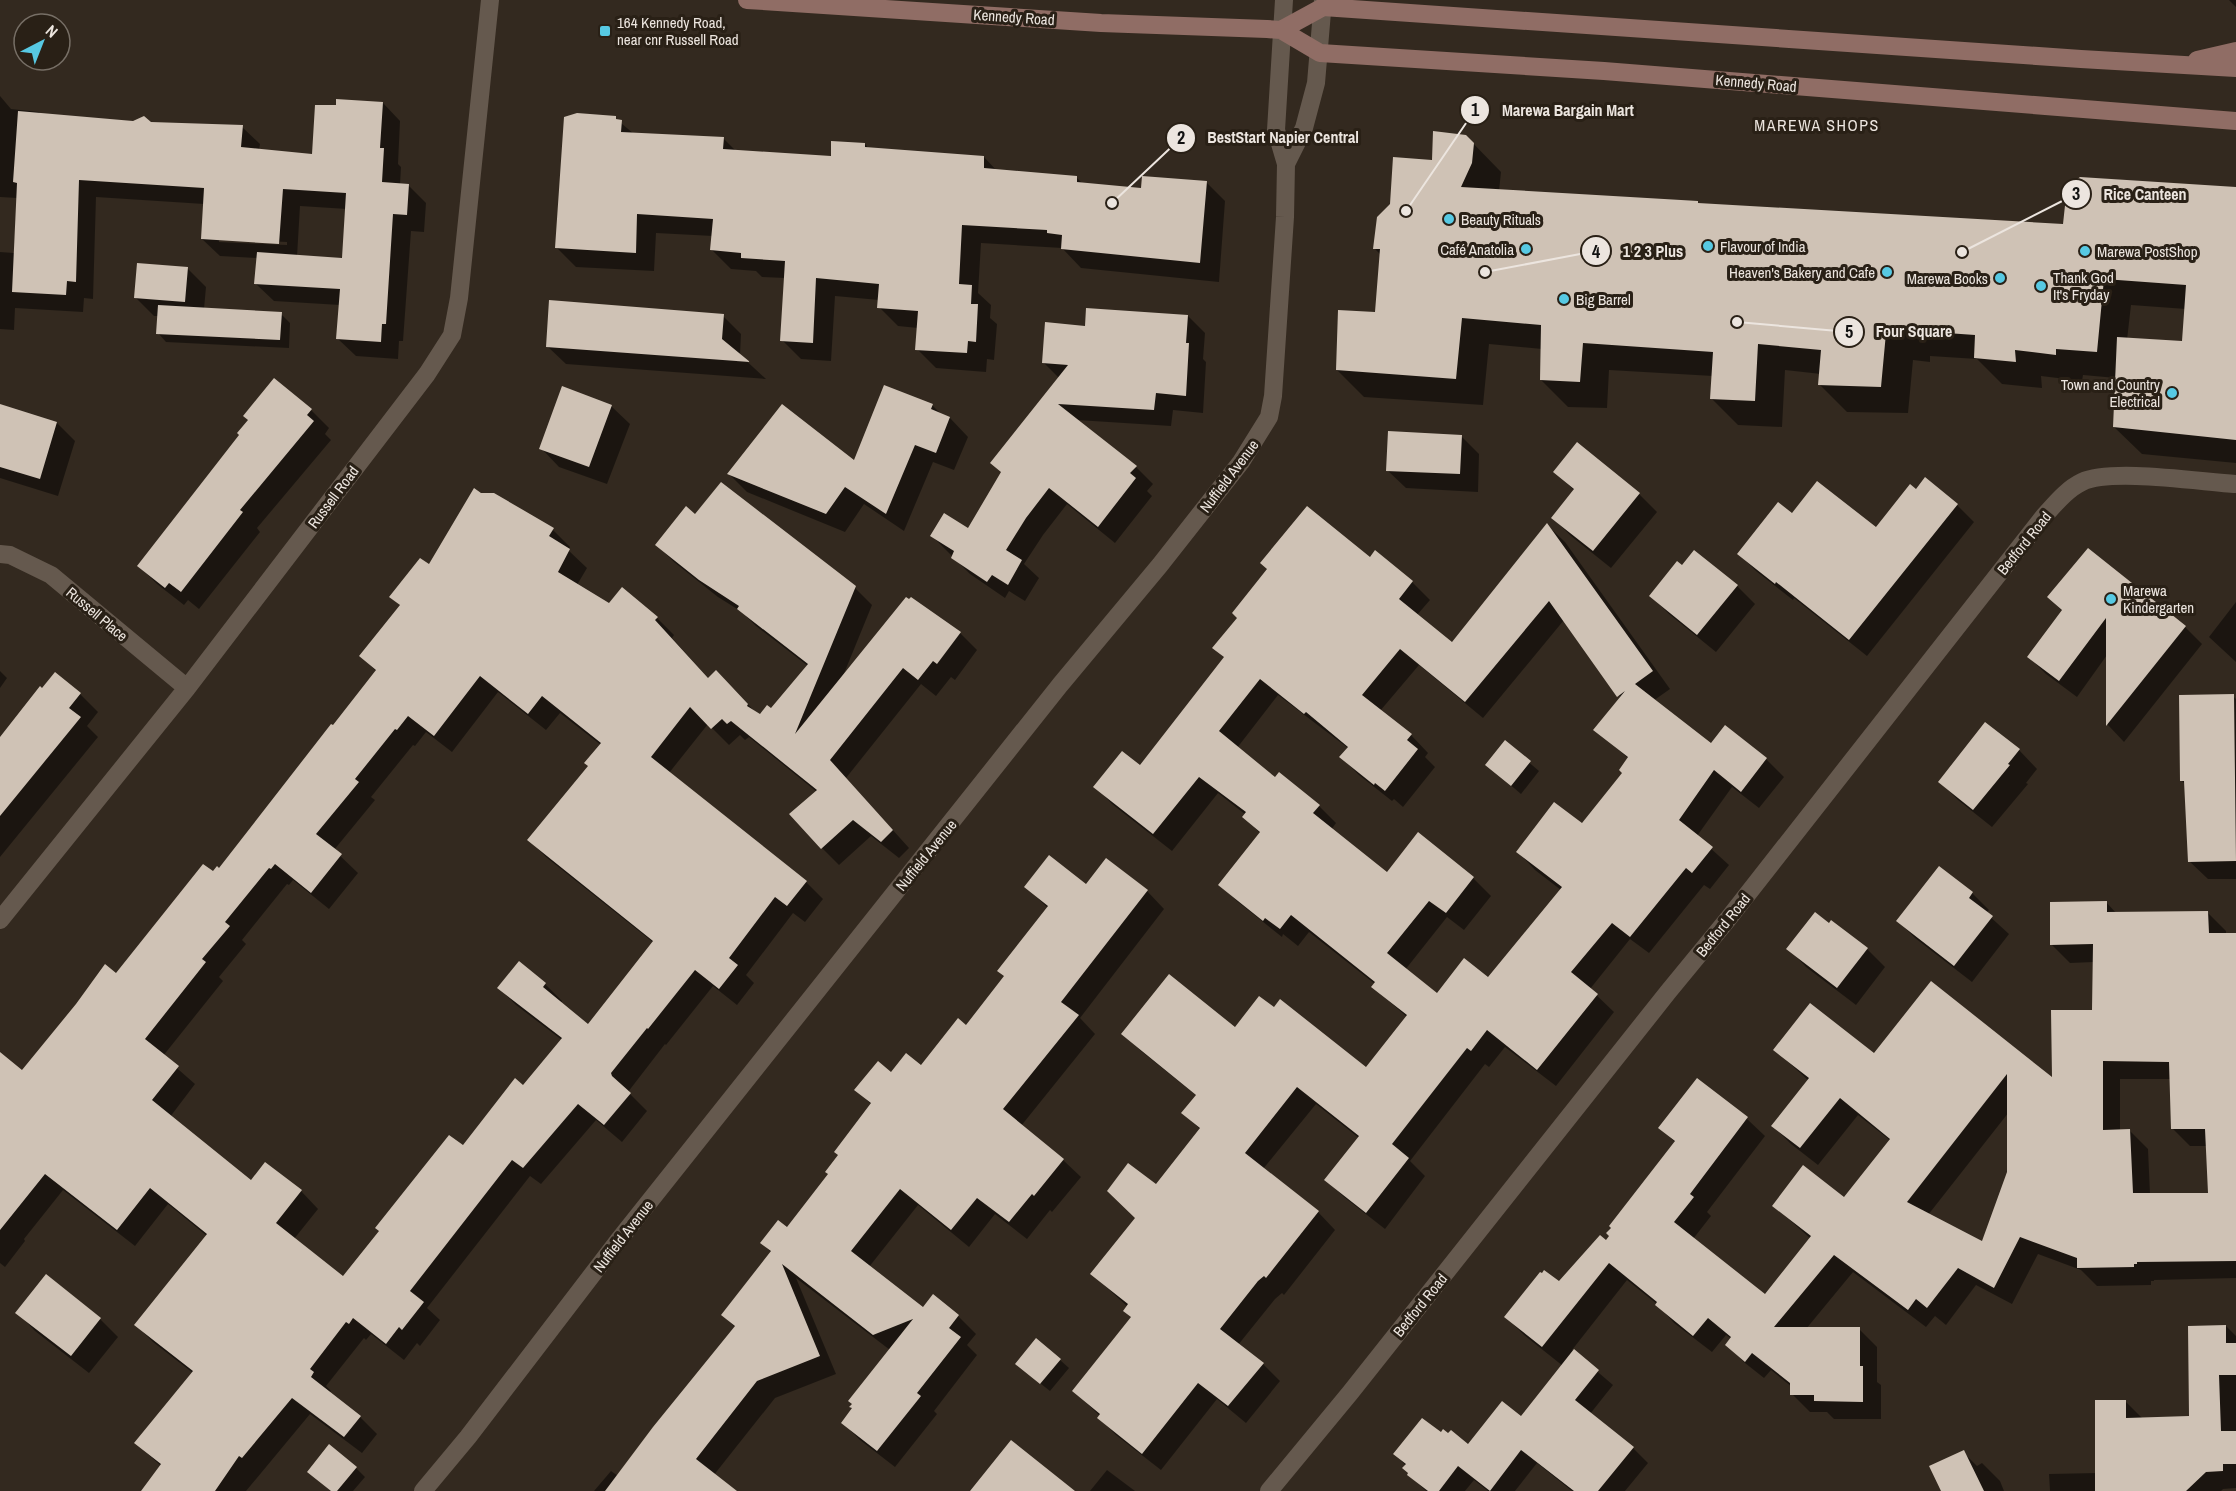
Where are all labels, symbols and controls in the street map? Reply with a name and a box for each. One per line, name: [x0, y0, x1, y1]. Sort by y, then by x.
street label: Kennedy Road: [973, 4, 1055, 30]
north arrow: [12, 12, 72, 72]
place label: 164 Kennedy Road, near cnr Russell Road: [617, 12, 739, 50]
text: N: [41, 20, 63, 42]
marker: 164 Kennedy Road, near cnr Russell Road: [598, 24, 612, 38]
street label: Kennedy Road: [1715, 69, 1797, 97]
callout: Marewa Bargain Mart: [1460, 93, 1646, 127]
text: 1: [1471, 97, 1480, 122]
text: Marewa Bargain Mart: [1502, 99, 1635, 121]
district label: MAREWA SHOPS: [1754, 114, 1880, 136]
callout: BestStart Napier Central: [1166, 121, 1371, 155]
text: 2: [1177, 125, 1185, 150]
text: BestStart Napier Central: [1207, 126, 1359, 148]
callout: Rice Canteen: [2061, 177, 2198, 211]
text: 3: [2072, 181, 2080, 206]
text: Rice Canteen: [2103, 183, 2187, 205]
place label: Beauty Rituals: [1461, 209, 1541, 230]
marker: Beauty Rituals: [1442, 212, 1456, 226]
callout: 1 2 3 Plus: [1581, 234, 1696, 268]
place label: Flavour of India: [1720, 236, 1806, 257]
place label: Café Anatolia: [1440, 239, 1514, 260]
text: 4: [1592, 239, 1601, 264]
marker: Flavour of India: [1701, 239, 1715, 253]
text: 1 2 3 Plus: [1623, 240, 1683, 262]
place label: Marewa PostShop: [2097, 241, 2198, 262]
marker: Café Anatolia: [1519, 242, 1533, 256]
marker: Marewa PostShop: [2078, 244, 2092, 258]
place label: Heaven's Bakery and Cafe: [1729, 262, 1875, 283]
marker: Heaven's Bakery and Cafe: [1880, 265, 1894, 279]
place label: Thank God It's Fryday: [2053, 267, 2114, 305]
place label: Marewa Books: [1907, 268, 1988, 289]
marker: Marewa Books: [1993, 271, 2007, 285]
marker: Thank God It's Fryday: [2034, 279, 2048, 293]
place label: Big Barrel: [1576, 289, 1631, 310]
marker: Big Barrel: [1557, 292, 1571, 306]
callout: Four Square: [1834, 315, 1964, 349]
text: 5: [1845, 319, 1853, 344]
text: Four Square: [1876, 320, 1952, 342]
place label: Town and Country Electrical: [2061, 374, 2161, 412]
marker: Town and Country Electrical: [2165, 386, 2179, 400]
street label: Nuffield Avenue: [1195, 435, 1263, 517]
street label: Russell Road: [303, 461, 363, 533]
street label: Bedford Road: [1992, 507, 2056, 579]
place label: Marewa Kindergarten: [2123, 580, 2194, 618]
street label: Russell Place: [62, 582, 132, 646]
marker: Marewa Kindergarten: [2104, 592, 2118, 606]
street label: Nuffield Avenue: [891, 815, 961, 895]
street label: Bedford Road: [1691, 889, 1755, 961]
street label: Nuffield Avenue: [588, 1195, 658, 1277]
street label: Bedford Road: [1388, 1269, 1452, 1341]

